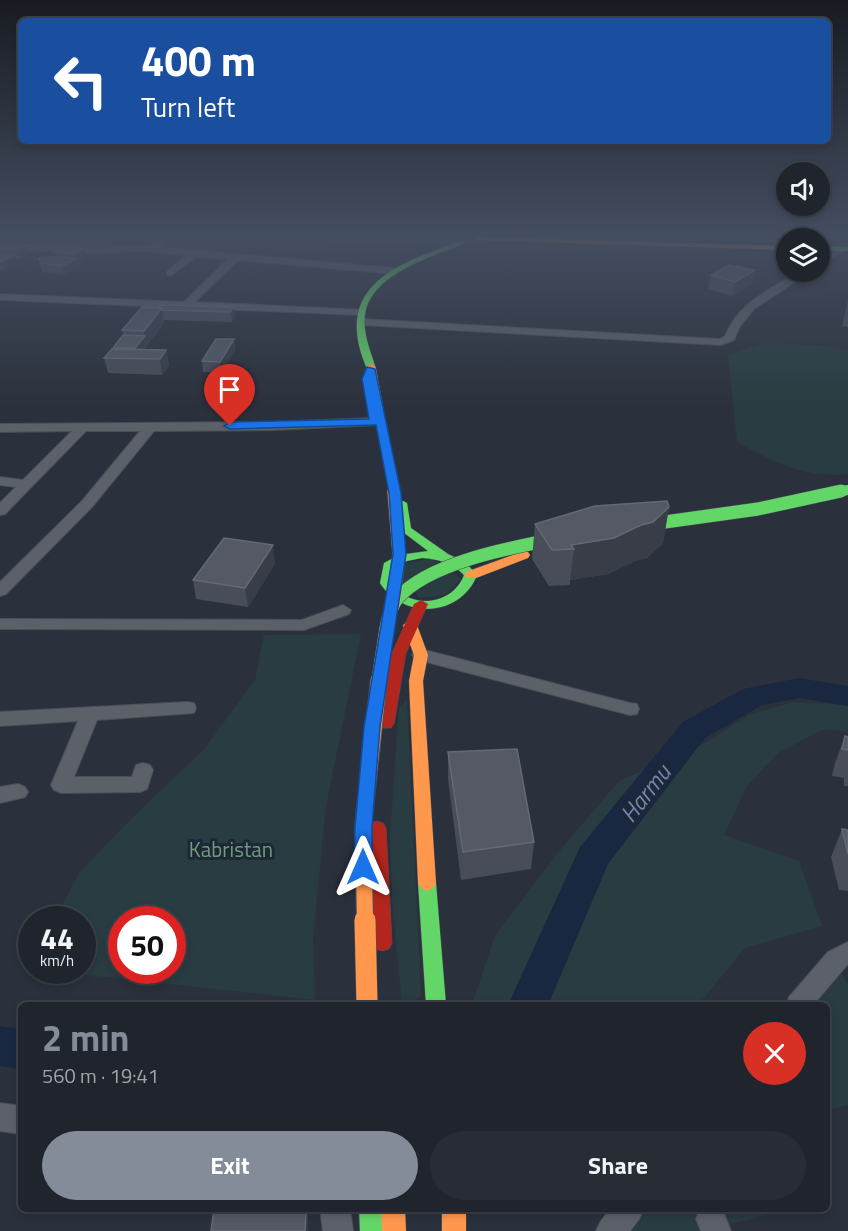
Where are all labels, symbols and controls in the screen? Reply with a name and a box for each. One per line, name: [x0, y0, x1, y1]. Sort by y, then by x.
text: 400 m: [141, 28, 256, 92]
icon: left: [42, 42, 120, 120]
text: Turn left: [141, 86, 235, 127]
map controls: [776, 162, 830, 282]
button: sound: [776, 162, 830, 216]
button: layers: [776, 228, 830, 282]
pin: [204, 364, 255, 426]
icon: arrive: [213, 373, 246, 406]
water label: Harmu: [611, 755, 680, 830]
park label: Kabristan: [189, 833, 273, 865]
position arrow: [331, 835, 395, 899]
speed limit sign: 50: [108, 906, 186, 984]
text: 44: [40, 915, 74, 961]
text: km/h: [40, 949, 74, 972]
text: 2 min: [42, 1010, 129, 1065]
button: close: [743, 1022, 806, 1085]
text: 560 m · 19:41: [42, 1060, 159, 1091]
button: Exit: [42, 1131, 418, 1200]
button: Share: [430, 1131, 806, 1200]

